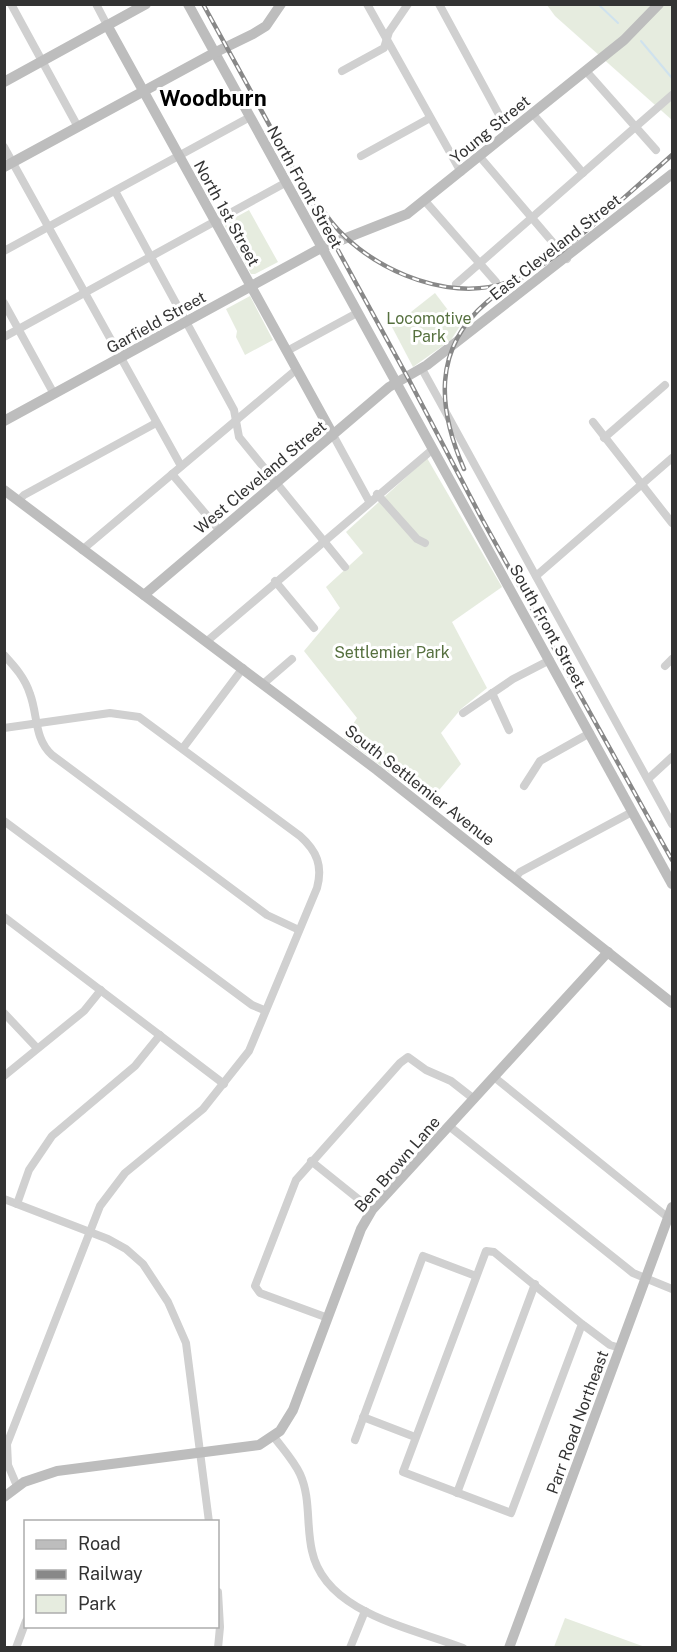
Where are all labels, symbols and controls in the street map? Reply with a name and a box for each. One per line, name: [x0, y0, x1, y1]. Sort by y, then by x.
district label: Woodburn: [159, 85, 267, 111]
street label: Young Street: [447, 92, 534, 167]
street label: North Front Street: [263, 123, 346, 252]
street label: North 1st Street: [190, 157, 263, 269]
street label: East Cleveland Street: [486, 190, 625, 304]
street label: Garfield Street: [103, 287, 209, 358]
park label: Locomotive Park: [386, 309, 472, 346]
street label: West Cleveland Street: [191, 417, 330, 538]
street label: South Front Street: [506, 561, 590, 692]
park label: Settlemier Park: [334, 643, 450, 662]
street label: South Settlemier Avenue: [341, 721, 498, 850]
street label: Ben Brown Lane: [351, 1113, 444, 1216]
street label: Parr Road Northeast: [543, 1348, 612, 1497]
legend: [24, 1520, 219, 1628]
text: Road: [78, 1533, 121, 1554]
text: Railway: [78, 1563, 143, 1584]
text: Park: [78, 1593, 116, 1614]

